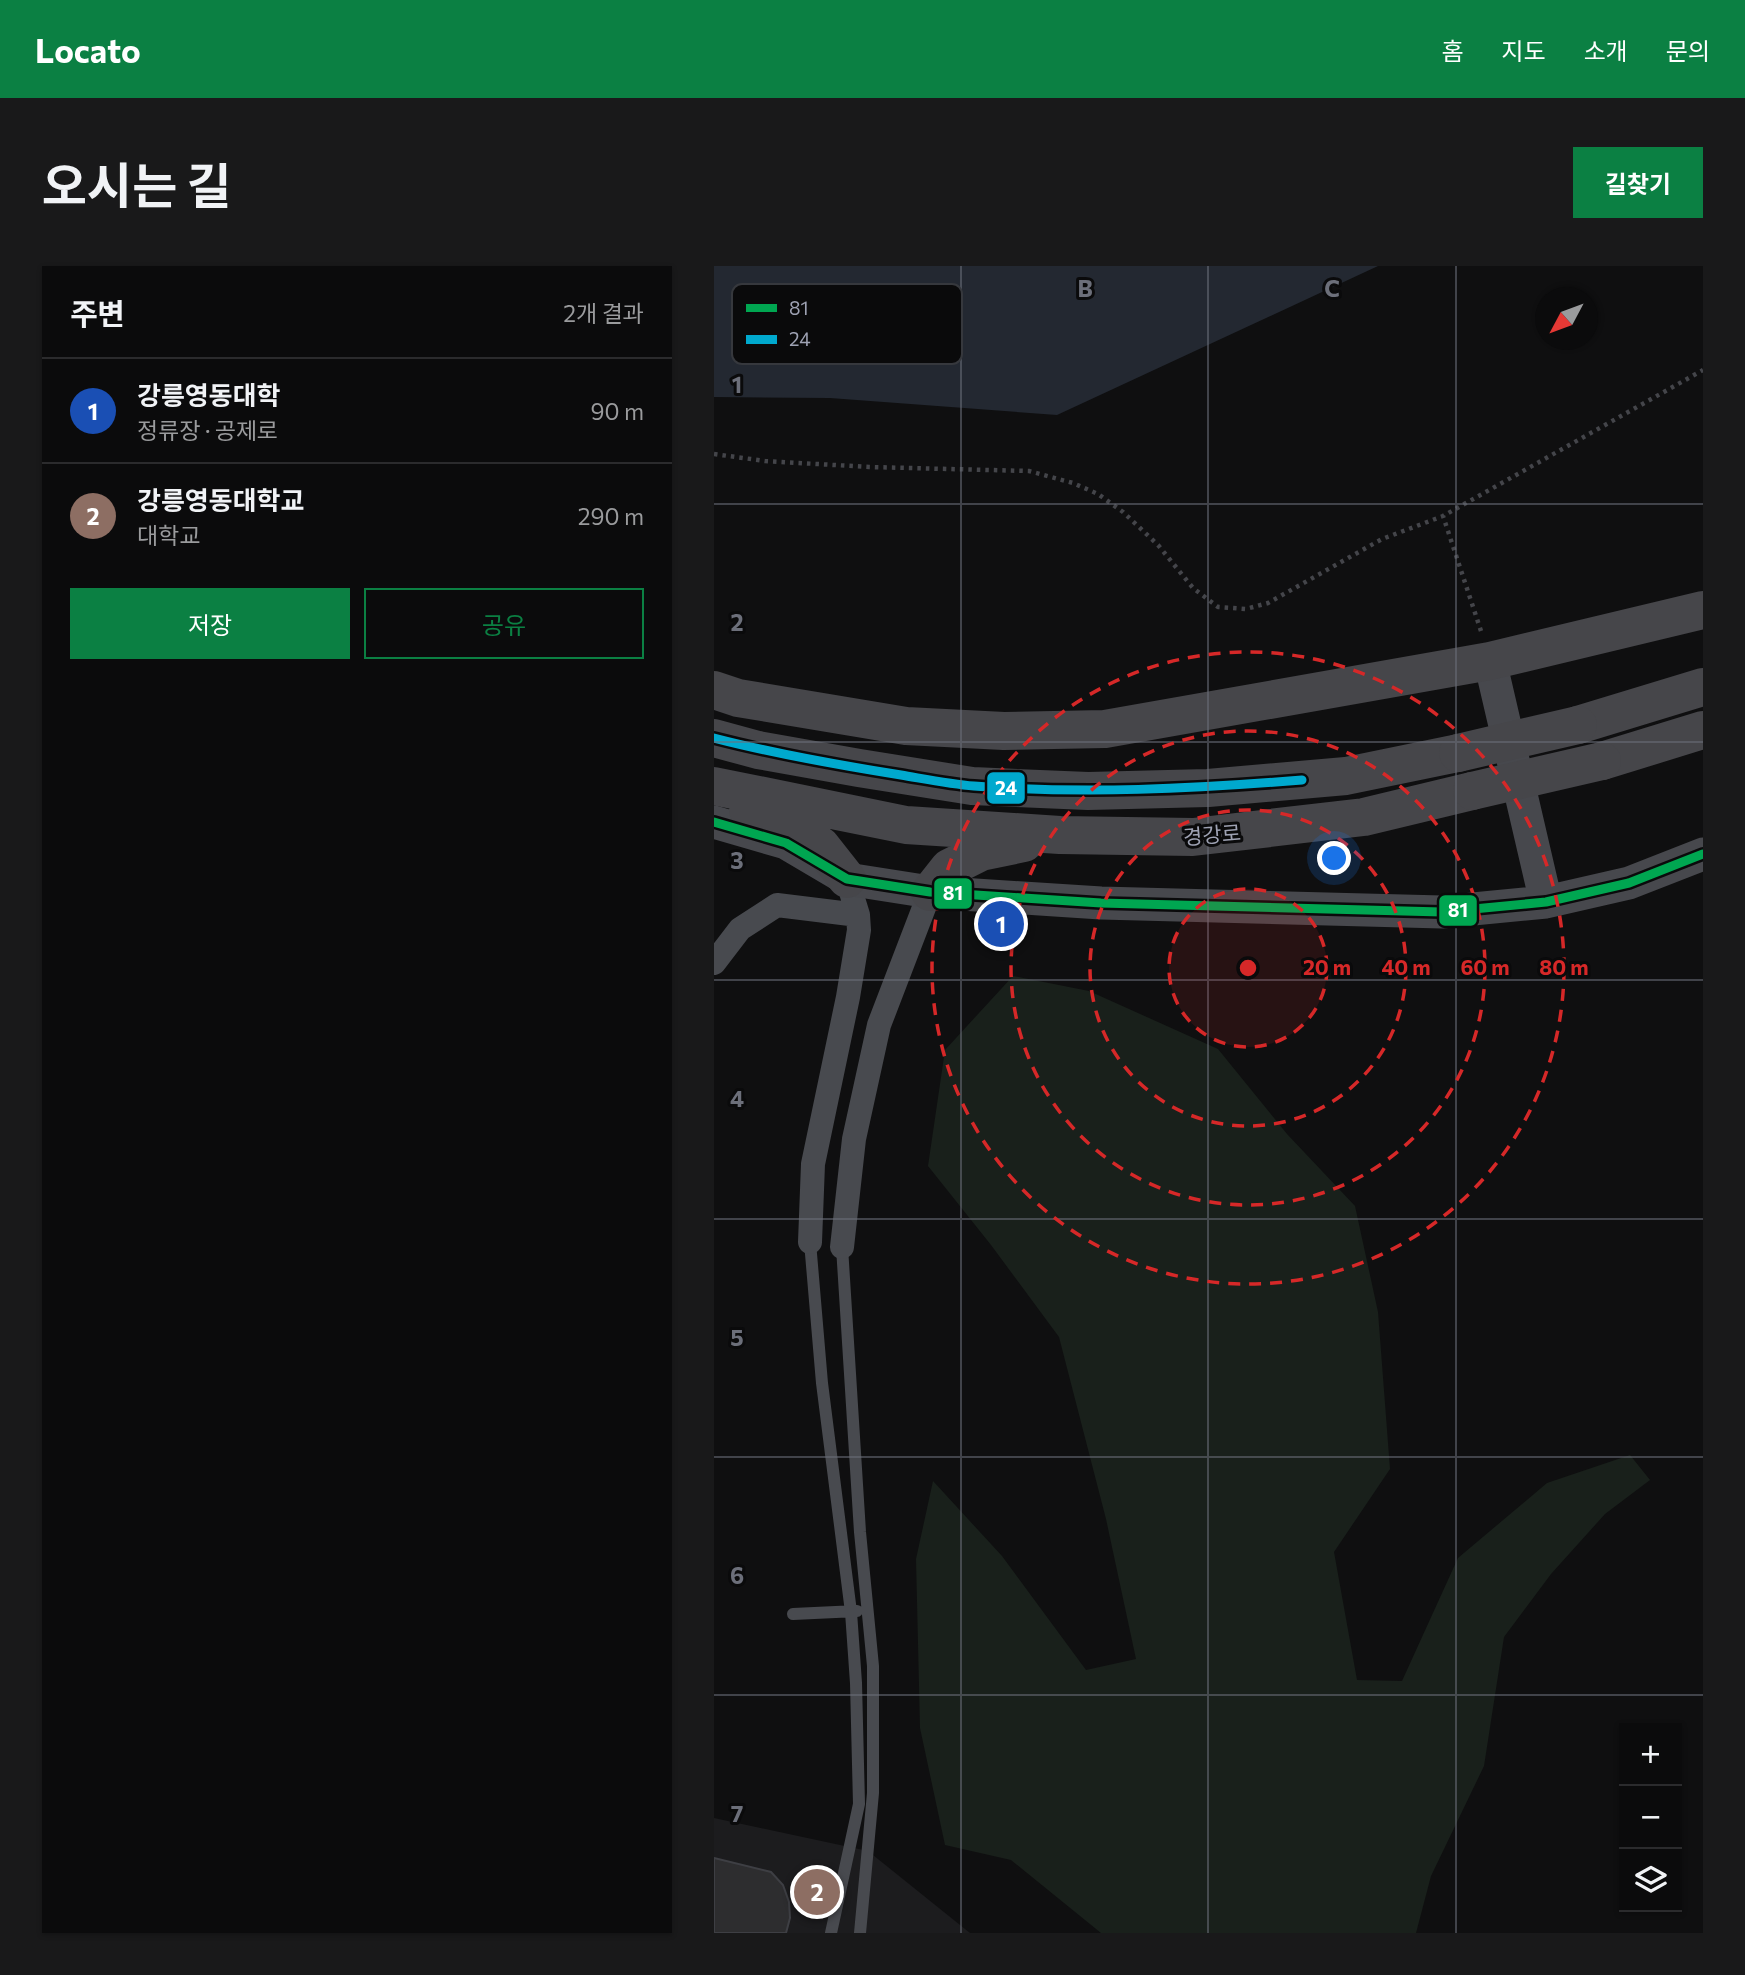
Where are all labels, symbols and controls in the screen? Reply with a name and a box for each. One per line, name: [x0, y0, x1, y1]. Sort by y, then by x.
text: Locato: [35, 29, 141, 70]
text: 홈: [1441, 36, 1463, 65]
text: 지도: [1501, 36, 1546, 65]
text: 소개: [1584, 36, 1628, 65]
text: 문의: [1666, 36, 1710, 65]
button: 길찾기: [1573, 147, 1703, 218]
text: 오시는 길: [42, 154, 232, 214]
text: B: [1077, 274, 1093, 302]
text: C: [1324, 274, 1340, 302]
legend: [732, 284, 962, 364]
north arrow: [1535, 287, 1598, 350]
text: 주변: [70, 294, 125, 331]
text: 81: [789, 296, 809, 319]
text: 2개 결과: [563, 299, 644, 327]
text: 24: [789, 327, 811, 350]
text: 1: [732, 370, 742, 398]
text: 강릉영동대학: [137, 379, 281, 410]
text: 1: [88, 397, 98, 425]
text: 90 m: [591, 397, 644, 425]
text: 정류장 · 공제로: [137, 416, 278, 444]
text: 강릉영동대학교: [137, 484, 304, 515]
text: 2: [86, 502, 100, 530]
text: 290 m: [578, 502, 644, 530]
text: 대학교: [137, 521, 200, 549]
button: 저장: [70, 588, 350, 659]
button: 공유: [364, 588, 644, 659]
text: 2: [730, 608, 744, 636]
line badge: 24: [986, 771, 1026, 805]
text: 24: [995, 776, 1017, 799]
street label: 경강로: [1182, 819, 1242, 849]
your location: [1317, 841, 1351, 875]
text: 3: [730, 846, 744, 874]
line badge: 81: [933, 877, 973, 910]
text: 81: [943, 881, 963, 904]
line badge: 81: [1438, 894, 1478, 927]
pin: 1: [978, 898, 1024, 950]
text: 81: [1448, 898, 1468, 921]
text: 20 m: [1303, 954, 1351, 979]
text: 40 m: [1381, 954, 1431, 979]
text: 60 m: [1460, 954, 1510, 979]
text: 80 m: [1539, 954, 1589, 979]
centre of rings: [1236, 956, 1260, 980]
text: 4: [730, 1084, 744, 1112]
text: 5: [730, 1323, 744, 1351]
text: 6: [730, 1561, 744, 1589]
map controls: [1619, 1723, 1682, 1912]
button: +: [1619, 1723, 1682, 1786]
button: −: [1619, 1786, 1682, 1849]
text: 7: [731, 1799, 743, 1827]
button: layers: [1619, 1849, 1682, 1912]
pin: 2: [794, 1866, 840, 1918]

